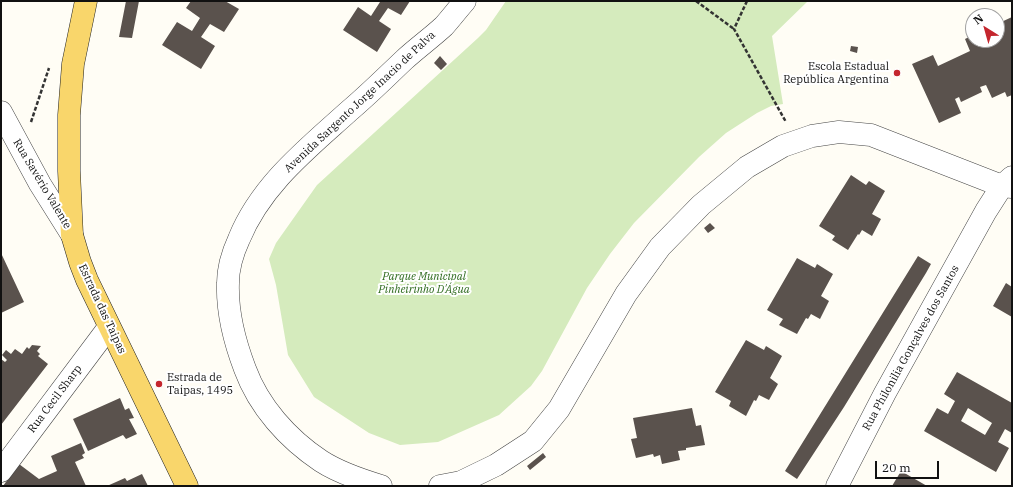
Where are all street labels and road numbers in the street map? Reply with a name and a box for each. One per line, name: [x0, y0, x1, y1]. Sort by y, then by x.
street label: Avenida Sargento Jorge Inacio de Palva: [282, 28, 438, 176]
street label: Rua Savério Valente: [10, 137, 74, 231]
street label: Estrada das Taipas: [75, 262, 129, 356]
street label: Rua Philonilia Gonçalves dos Santos: [860, 263, 962, 433]
street label: Rua Cecil Sharp: [25, 362, 85, 436]

